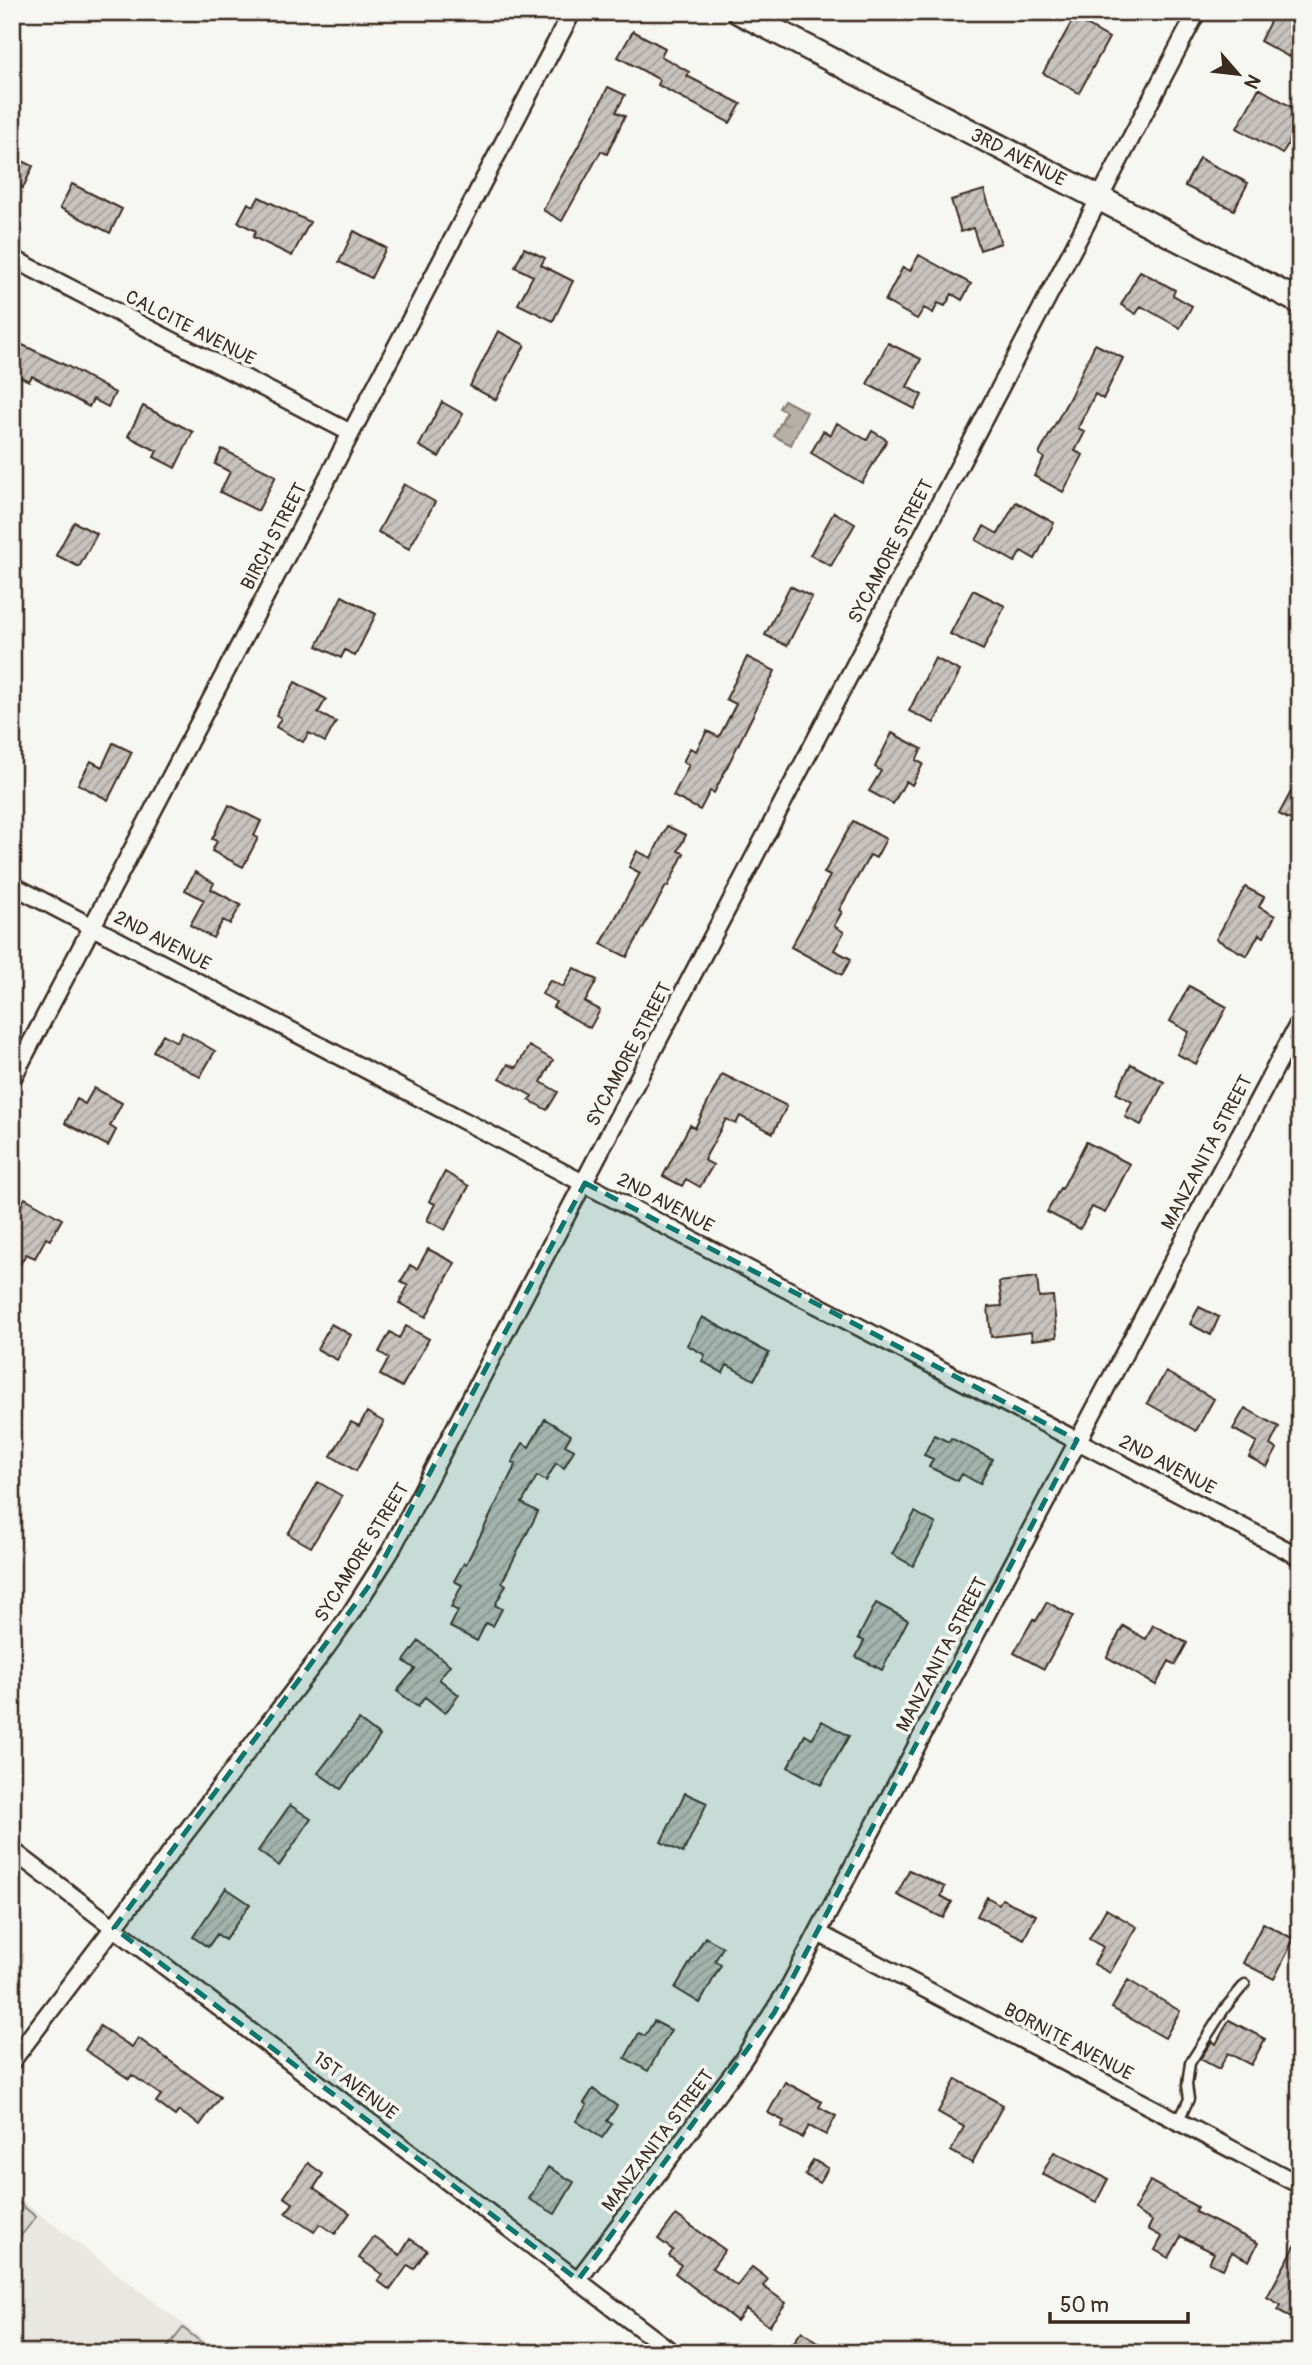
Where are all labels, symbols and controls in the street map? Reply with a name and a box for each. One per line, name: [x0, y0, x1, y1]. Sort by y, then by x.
north arrow: [1204, 38, 1274, 108]
text: N: [1238, 70, 1266, 93]
street label: 3RD AVENUE: [966, 123, 1070, 192]
street label: CALCITE AVENUE: [121, 285, 260, 371]
street label: SYCAMORE STREET: [843, 475, 939, 628]
street label: BIRCH STREET: [236, 479, 312, 594]
street label: 2ND AVENUE: [110, 905, 215, 976]
street label: SYCAMORE STREET: [581, 978, 677, 1131]
street label: MANZANITA STREET: [1156, 1071, 1258, 1234]
street label: 2ND AVENUE: [613, 1167, 718, 1238]
street label: 2ND AVENUE: [1115, 1429, 1220, 1500]
street label: SYCAMORE STREET: [309, 1478, 414, 1627]
street label: MANZANITA STREET: [891, 1573, 993, 1736]
street label: BORNITE AVENUE: [1000, 1998, 1138, 2086]
street label: 1ST AVENUE: [308, 2046, 403, 2126]
street label: MANZANITA STREET: [597, 2065, 719, 2216]
scale bar: [1050, 2281, 1188, 2325]
text: 50 m: [1060, 2292, 1109, 2319]

